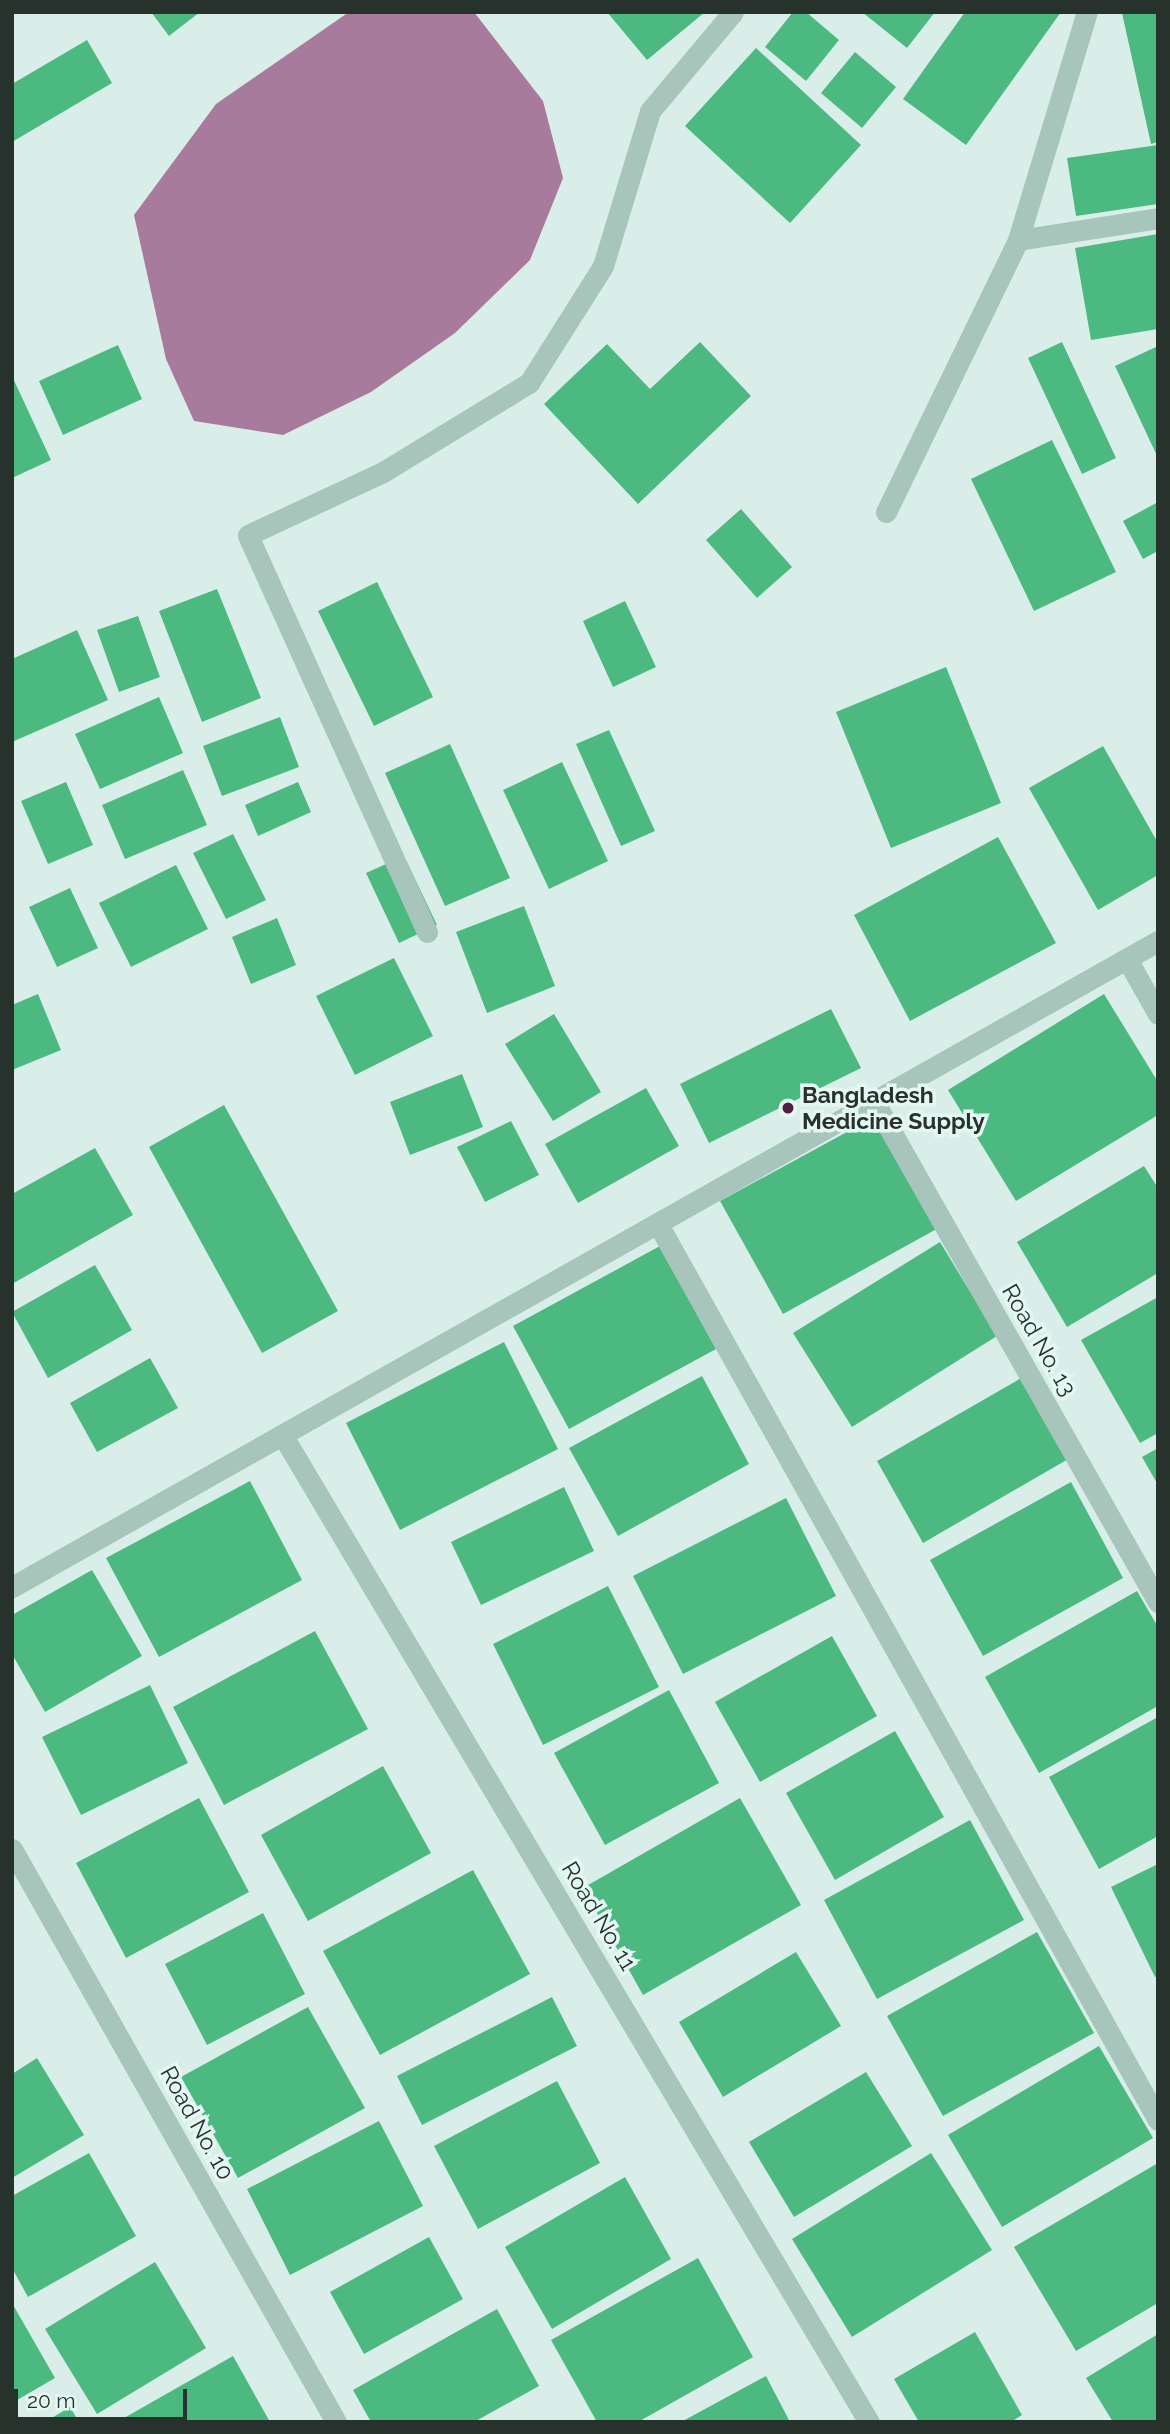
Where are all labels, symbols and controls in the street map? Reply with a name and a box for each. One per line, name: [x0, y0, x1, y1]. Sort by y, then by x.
place label: Bangladesh Medicine Supply: [802, 1081, 985, 1135]
marker: Bangladesh Medicine Supply: [780, 1100, 796, 1116]
street label: Road No. 13: [996, 1279, 1082, 1401]
street label: Road No. 11: [556, 1857, 642, 1975]
street label: Road No. 10: [154, 2061, 240, 2185]
scale bar: [18, 2374, 191, 2418]
text: 20 m: [27, 2388, 75, 2413]

